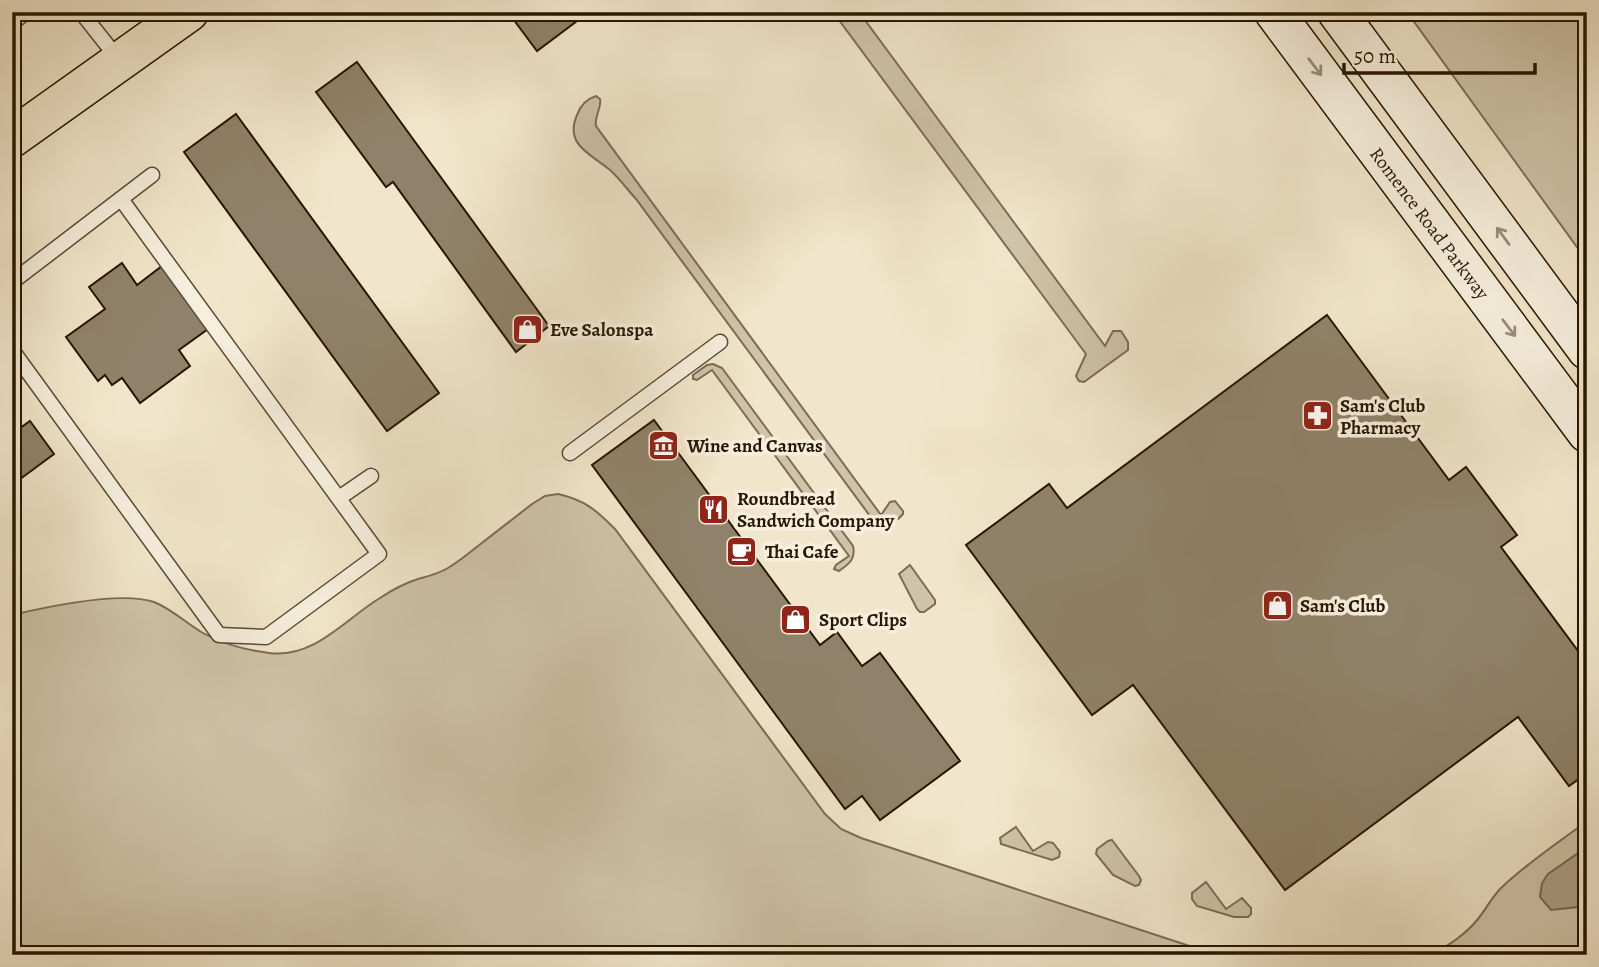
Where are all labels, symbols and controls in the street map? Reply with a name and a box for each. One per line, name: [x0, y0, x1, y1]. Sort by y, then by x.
scale bar: [1344, 32, 1534, 76]
text: 50 m: [1354, 42, 1396, 70]
one-way arrow: [1307, 57, 1322, 76]
street label: Romence Road Parkway: [1363, 142, 1495, 305]
one-way arrow: [1495, 227, 1510, 246]
shop icon: Eve Salonspa: [510, 312, 544, 346]
place label: Eve Salonspa: [550, 317, 654, 343]
one-way arrow: [1501, 319, 1516, 338]
place label: Sam's Club Pharmacy: [1340, 393, 1426, 441]
pharmacy icon: Sam's Club Pharmacy: [1300, 399, 1334, 433]
museum icon: Wine and Canvas: [647, 428, 681, 462]
place label: Wine and Canvas: [686, 433, 823, 459]
place label: Roundbread Sandwich Company: [737, 486, 895, 534]
restaurant icon: Roundbread Sandwich Company: [697, 492, 731, 526]
cafe icon: Thai Cafe: [725, 534, 759, 568]
place label: Thai Cafe: [765, 539, 839, 565]
shop icon: Sam's Club: [1260, 588, 1294, 622]
place label: Sam's Club: [1300, 593, 1386, 619]
shop icon: Sport Clips: [779, 602, 813, 636]
place label: Sport Clips: [819, 607, 907, 633]

